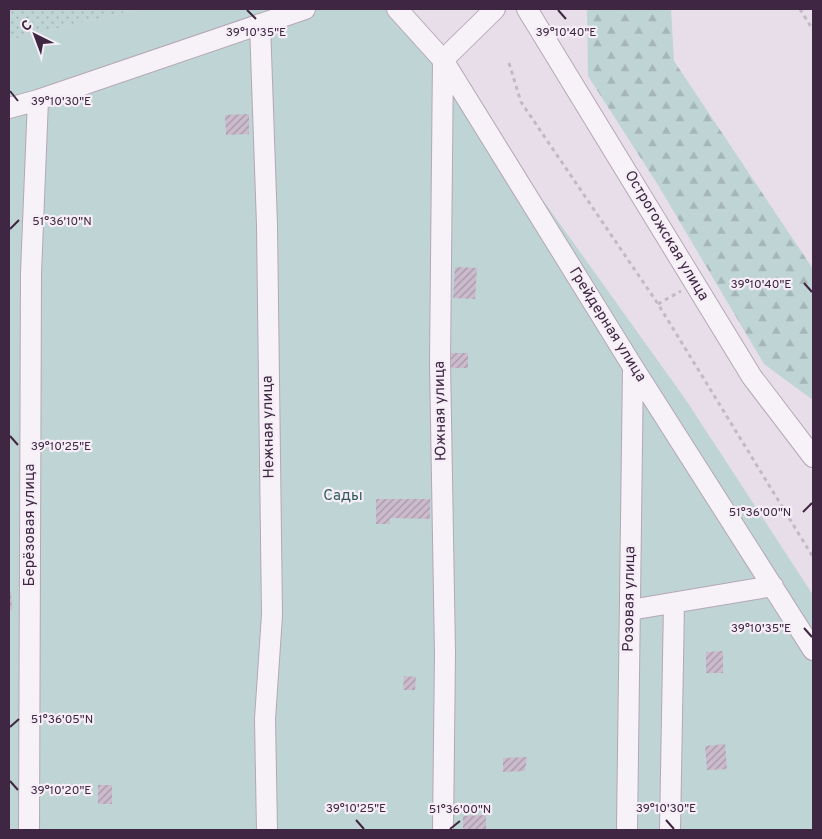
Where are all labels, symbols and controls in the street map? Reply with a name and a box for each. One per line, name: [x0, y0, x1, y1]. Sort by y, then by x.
north arrow: [10, 10, 60, 60]
text: С: [18, 17, 36, 36]
text: 39°10'35"E: [226, 25, 286, 41]
text: 39°10'40"E: [536, 25, 597, 41]
text: 39°10'30"E: [31, 94, 91, 110]
street label: Острогожская улица: [620, 167, 712, 305]
text: 51°36'10"N: [32, 214, 92, 230]
street label: Грейдерная улица: [564, 264, 650, 386]
text: 39°10'40"E: [731, 277, 792, 293]
street label: Южная улица: [431, 361, 451, 461]
street label: Нежная улица: [259, 375, 279, 479]
text: 39°10'25"E: [31, 439, 91, 455]
street label: Берёзовая улица: [21, 464, 40, 586]
park label: Сады: [323, 487, 363, 506]
text: 51°36'00"N: [729, 505, 791, 521]
street label: Розовая улица: [620, 546, 640, 652]
text: 39°10'35"E: [731, 621, 791, 637]
text: 51°36'05"N: [31, 712, 93, 728]
text: 39°10'20"E: [31, 783, 91, 799]
text: 39°10'25"E: [326, 801, 386, 817]
text: 39°10'30"E: [636, 801, 696, 817]
text: 51°36'00"N: [429, 802, 491, 818]

